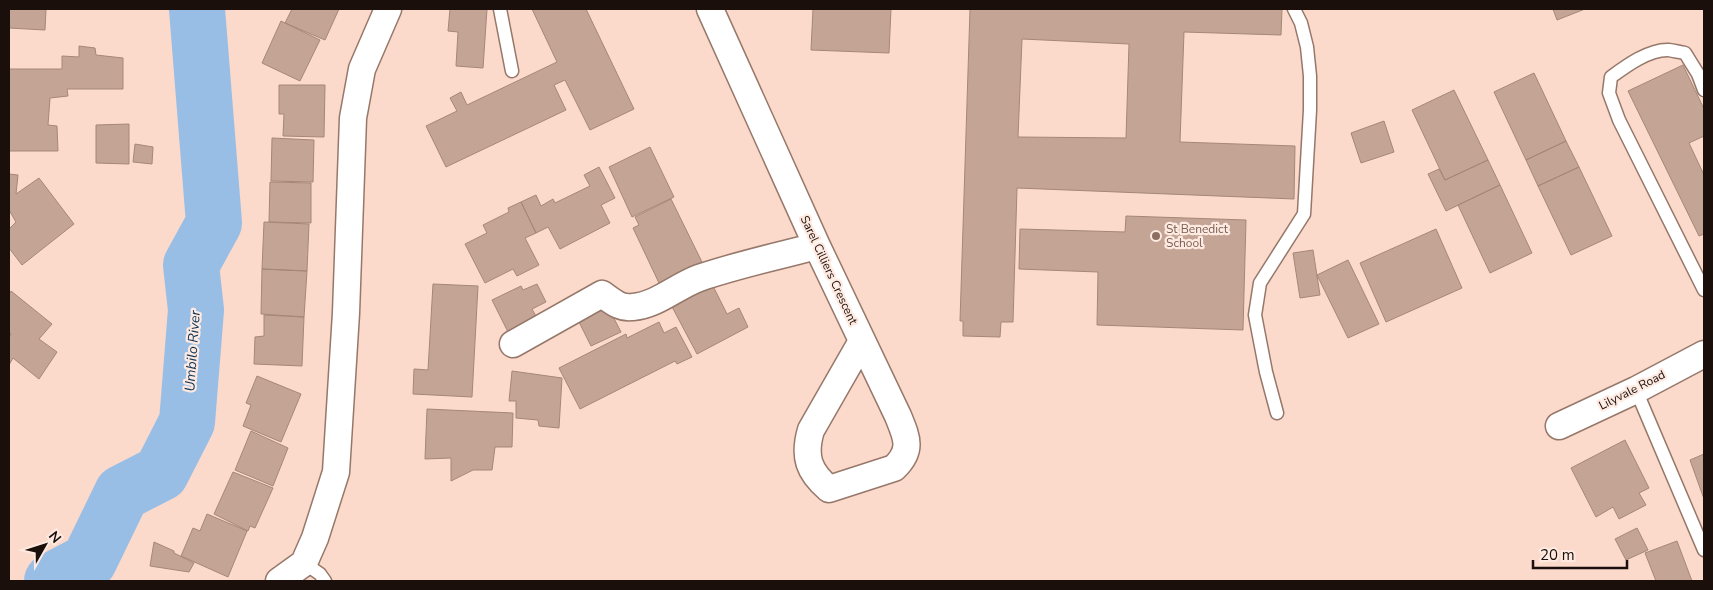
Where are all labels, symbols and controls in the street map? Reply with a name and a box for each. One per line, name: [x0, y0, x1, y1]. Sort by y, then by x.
street label: Sarel Cilliers Crescent: [797, 213, 862, 328]
place label: St Benedict School: [1166, 221, 1229, 251]
marker: St Benedict School: [1150, 230, 1162, 242]
water label: Umbilo River: [180, 309, 205, 392]
street label: Lilyvale Road: [1596, 366, 1668, 414]
north arrow: [20, 520, 70, 570]
text: N: [44, 527, 65, 547]
scale bar: [1533, 538, 1627, 570]
text: 20 m: [1540, 545, 1575, 565]

